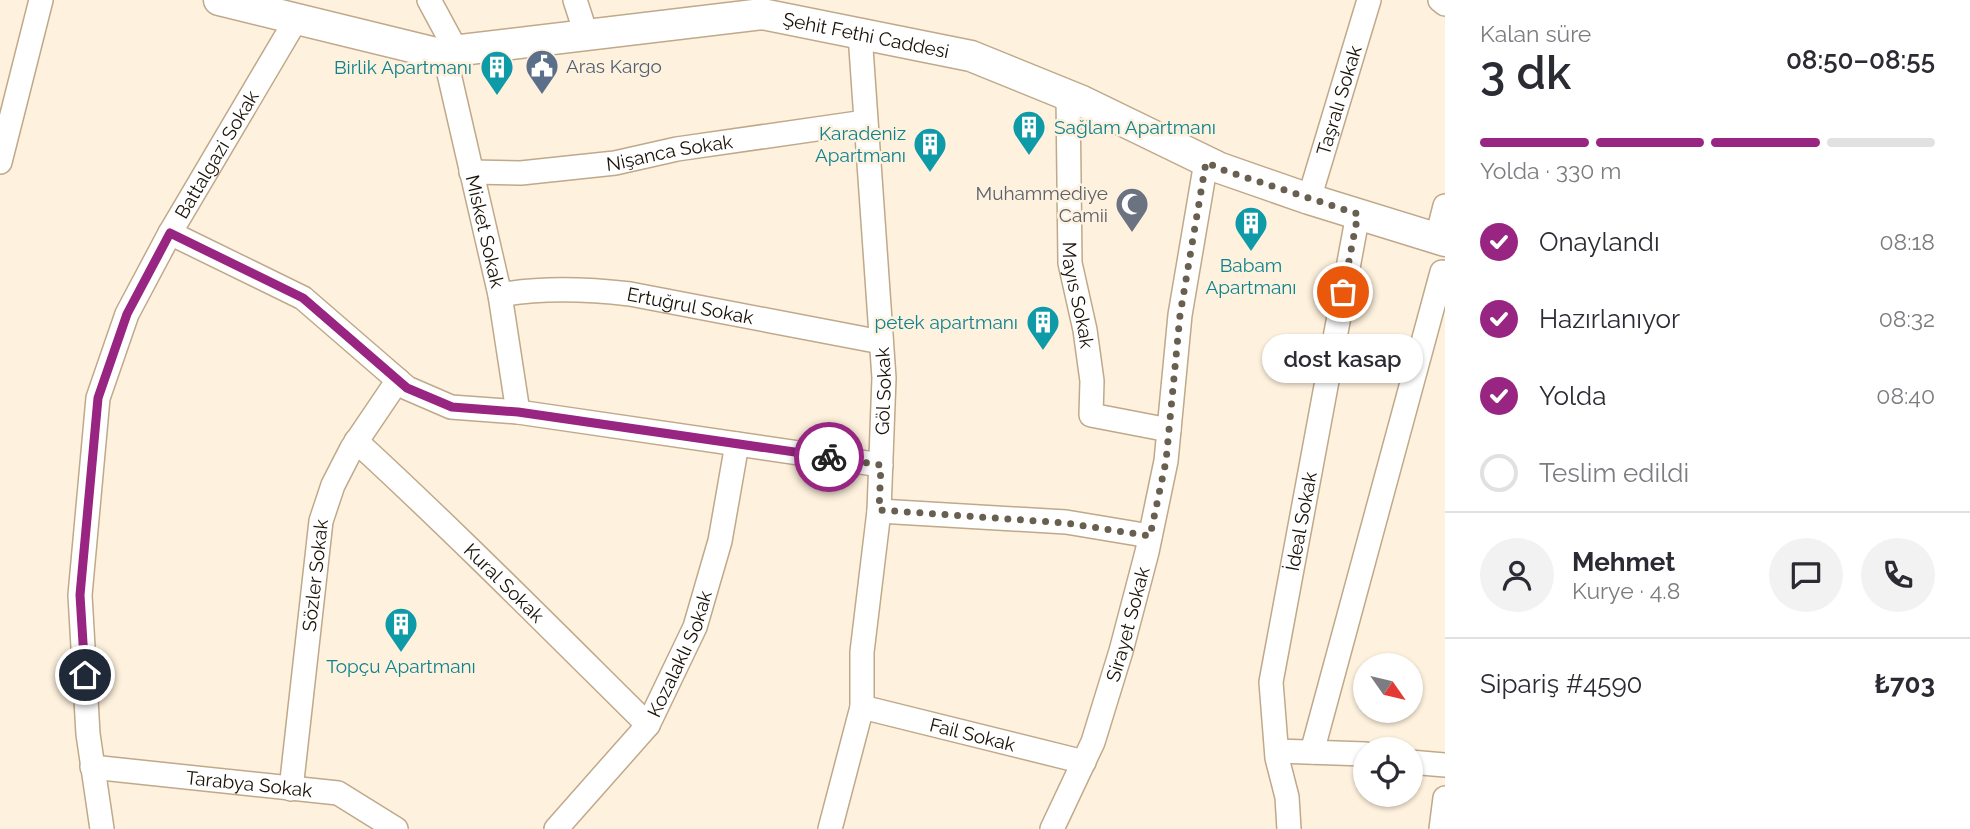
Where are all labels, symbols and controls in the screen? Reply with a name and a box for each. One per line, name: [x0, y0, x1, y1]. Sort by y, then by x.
street label: Şehit Fethi Caddesi: [781, 8, 951, 62]
text: Kalan süre: [1480, 20, 1591, 47]
street label: Taşralı Sokak: [1312, 43, 1366, 158]
text: 08:50–08:55: [1786, 45, 1935, 75]
text: 3 dk: [1480, 46, 1571, 100]
public building icon: Aras Kargo: [523, 47, 561, 96]
building icon: Birlik Apartmanı: [478, 48, 516, 97]
place label: Aras Kargo: [566, 55, 662, 77]
place label: Birlik Apartmanı: [334, 56, 472, 78]
street label: Battalgazi Sokak: [170, 86, 263, 222]
building icon: Sağlam Apartmanı: [1010, 108, 1048, 157]
place label: Sağlam Apartmanı: [1054, 116, 1216, 138]
place label: Karadeniz Apartmanı: [815, 122, 906, 166]
building icon: Karadeniz Apartmanı: [911, 125, 949, 174]
street label: Nişanca Sokak: [605, 130, 734, 175]
text: Yolda · 330 m: [1480, 157, 1621, 184]
street label: Misket Sokak: [462, 173, 509, 290]
place label: Muhammediye Camii: [975, 182, 1108, 226]
mosque icon: Muhammediye Camii: [1113, 185, 1151, 234]
building icon: Babam Apartmanı: [1232, 204, 1270, 253]
icon: check: [1480, 223, 1518, 261]
text: Onaylandı: [1539, 227, 1660, 257]
text: 08:18: [1879, 228, 1935, 255]
street label: Mayıs Sokak: [1058, 242, 1098, 350]
place label: Babam Apartmanı: [1206, 254, 1297, 298]
pin: [1313, 262, 1373, 322]
icon: bag: [1324, 273, 1362, 311]
street label: Ertuğrul Sokak: [625, 283, 756, 328]
icon: check: [1480, 300, 1518, 338]
building icon: petek apartmanı: [1024, 303, 1062, 352]
text: Hazırlanıyor: [1539, 304, 1680, 334]
text: 08:32: [1879, 305, 1935, 332]
place label: petek apartmanı: [874, 311, 1018, 333]
callout: dost kasap: [1262, 334, 1424, 383]
text: dost kasap: [1283, 345, 1402, 372]
street label: Göl Sokak: [871, 347, 895, 435]
icon: check: [1480, 377, 1518, 415]
text: Yolda: [1539, 381, 1606, 411]
text: 08:40: [1876, 382, 1935, 409]
courier: [794, 422, 864, 492]
icon: bike: [810, 438, 848, 476]
text: Teslim edildi: [1539, 458, 1689, 488]
street label: İdeal Sokak: [1281, 470, 1321, 573]
street label: Sözler Sokak: [298, 518, 332, 633]
button: person: [1480, 538, 1554, 612]
button: chat: [1769, 538, 1843, 612]
button: phone: [1861, 538, 1935, 612]
street label: Kural Sokak: [460, 539, 549, 627]
text: Mehmet: [1572, 547, 1675, 577]
street label: Sirayet Sokak: [1101, 564, 1154, 684]
text: Kurye · 4.8: [1572, 577, 1680, 604]
street label: Kozalaklı Sokak: [643, 588, 716, 720]
building icon: Topçu Apartmanı: [382, 605, 420, 654]
pin: [55, 645, 115, 705]
north arrow: [1353, 653, 1423, 723]
map controls: [1353, 653, 1423, 807]
place label: Topçu Apartmanı: [326, 655, 476, 677]
icon: home: [66, 656, 104, 694]
text: Sipariş #4590: [1480, 669, 1643, 699]
text: ₺703: [1874, 669, 1935, 699]
street label: Fail Sokak: [928, 713, 1018, 756]
button: locate: [1353, 737, 1423, 807]
street label: Tarabya Sokak: [185, 766, 313, 801]

